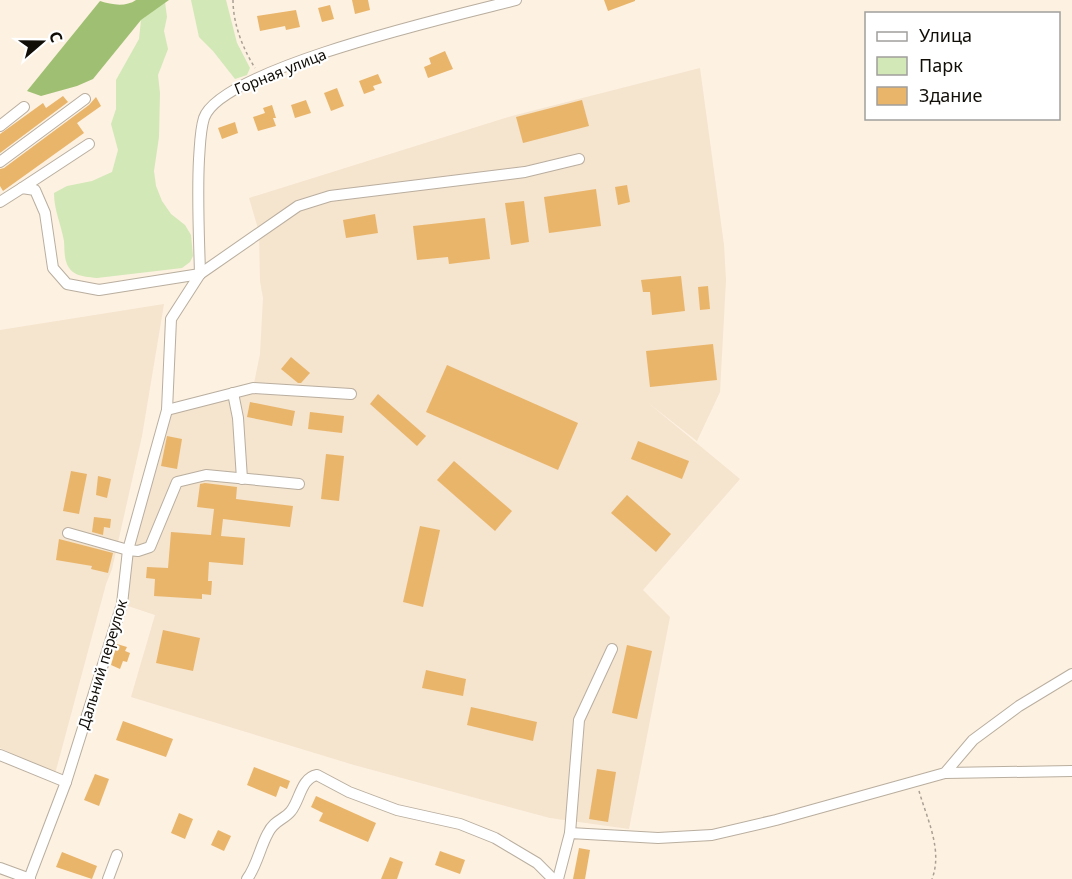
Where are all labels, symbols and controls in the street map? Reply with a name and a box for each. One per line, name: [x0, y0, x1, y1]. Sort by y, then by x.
north arrow: [12, 12, 72, 72]
legend: [865, 12, 1060, 120]
text: Улица: [919, 23, 972, 47]
text: С: [44, 28, 68, 45]
street label: Горная улица: [231, 43, 329, 99]
text: Парк: [919, 53, 963, 77]
text: Здание: [919, 83, 983, 107]
street label: Дальний переулок: [73, 597, 131, 731]

